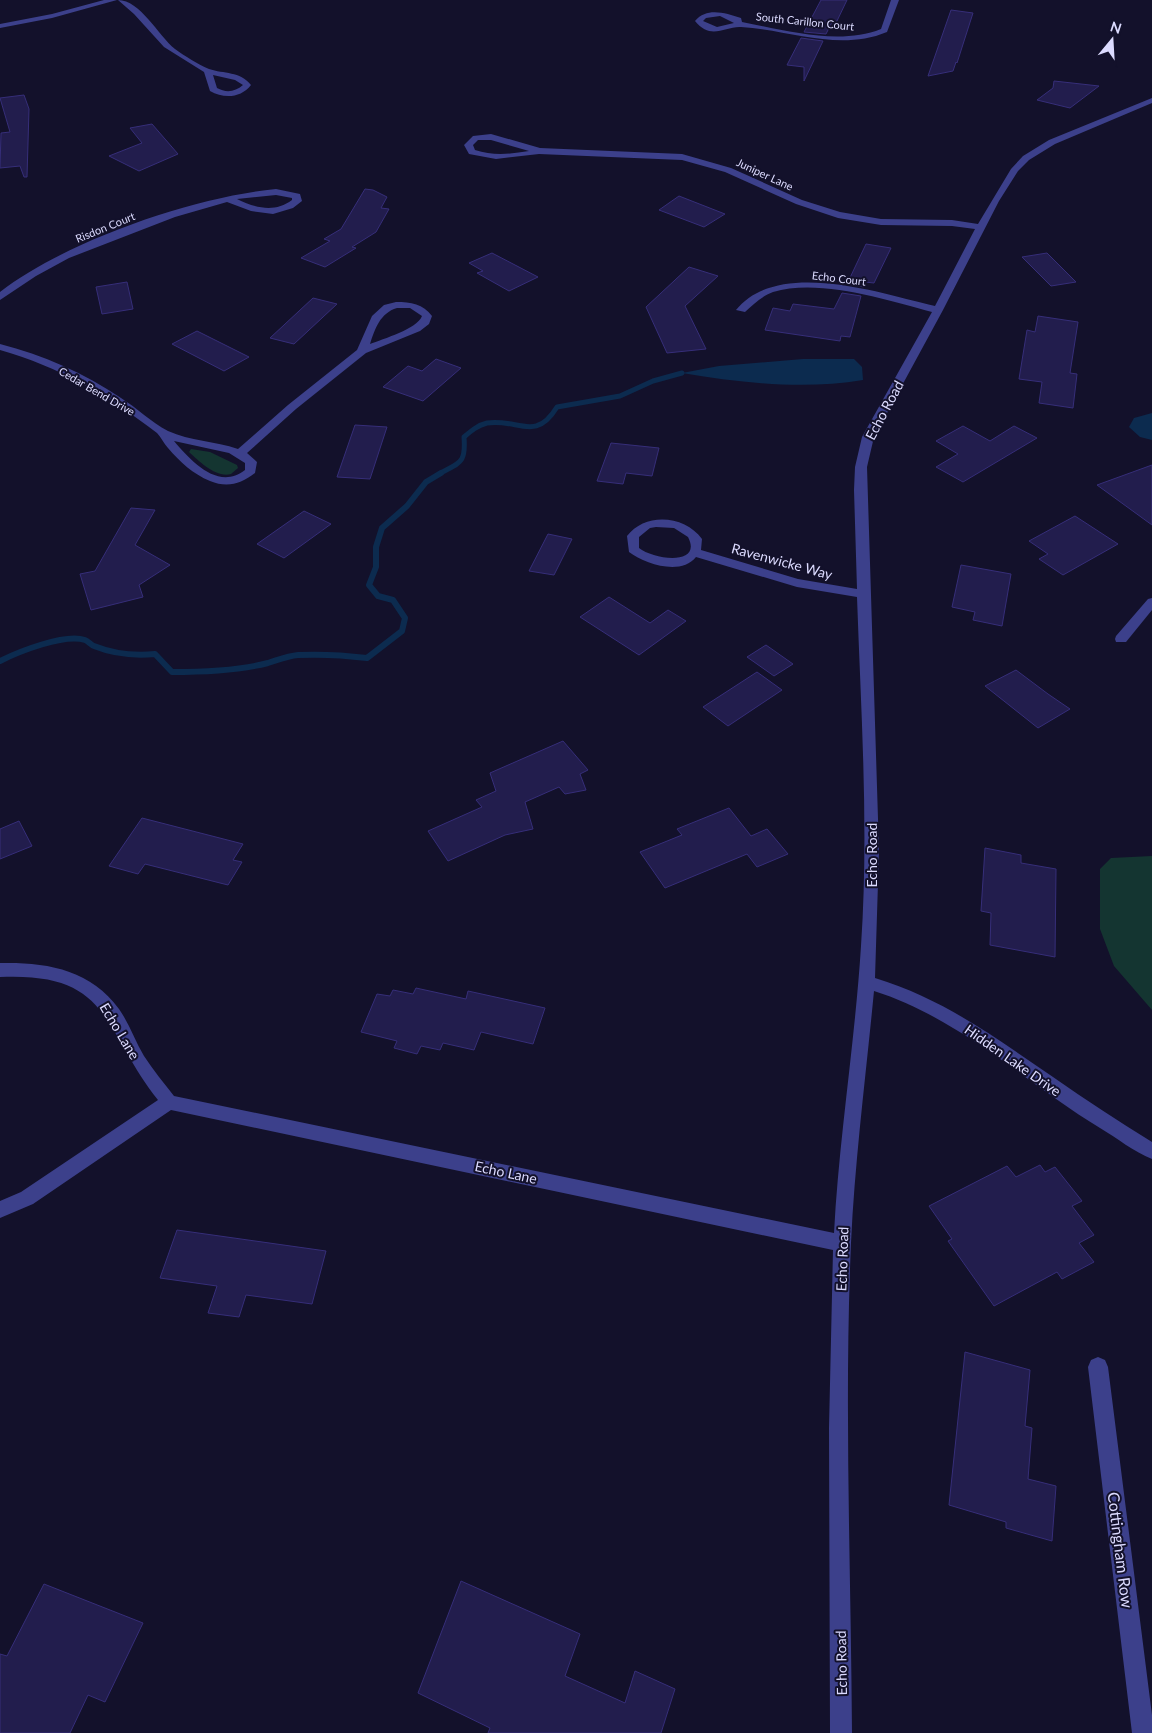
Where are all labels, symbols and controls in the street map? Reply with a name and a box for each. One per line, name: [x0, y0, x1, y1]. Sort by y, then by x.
street label: South Carillon Court: [755, 9, 855, 33]
north arrow: [1087, 15, 1137, 65]
text: N: [1108, 17, 1124, 37]
street label: Juniper Lane: [735, 155, 796, 193]
street label: Risdon Court: [73, 209, 137, 245]
street label: Echo Court: [811, 268, 867, 288]
street label: Cedar Bend Drive: [57, 364, 137, 418]
street label: Echo Road: [861, 377, 907, 443]
street label: Ravenwicke Way: [730, 539, 835, 583]
street label: Echo Road: [863, 823, 880, 887]
street label: Echo Lane: [96, 1000, 144, 1062]
street label: Hidden Lake Drive: [962, 1020, 1064, 1100]
street label: Echo Lane: [473, 1157, 539, 1187]
street label: Echo Road: [832, 1226, 852, 1292]
street label: Cottingham Row: [1104, 1491, 1138, 1610]
street label: Echo Road: [832, 1630, 850, 1696]

